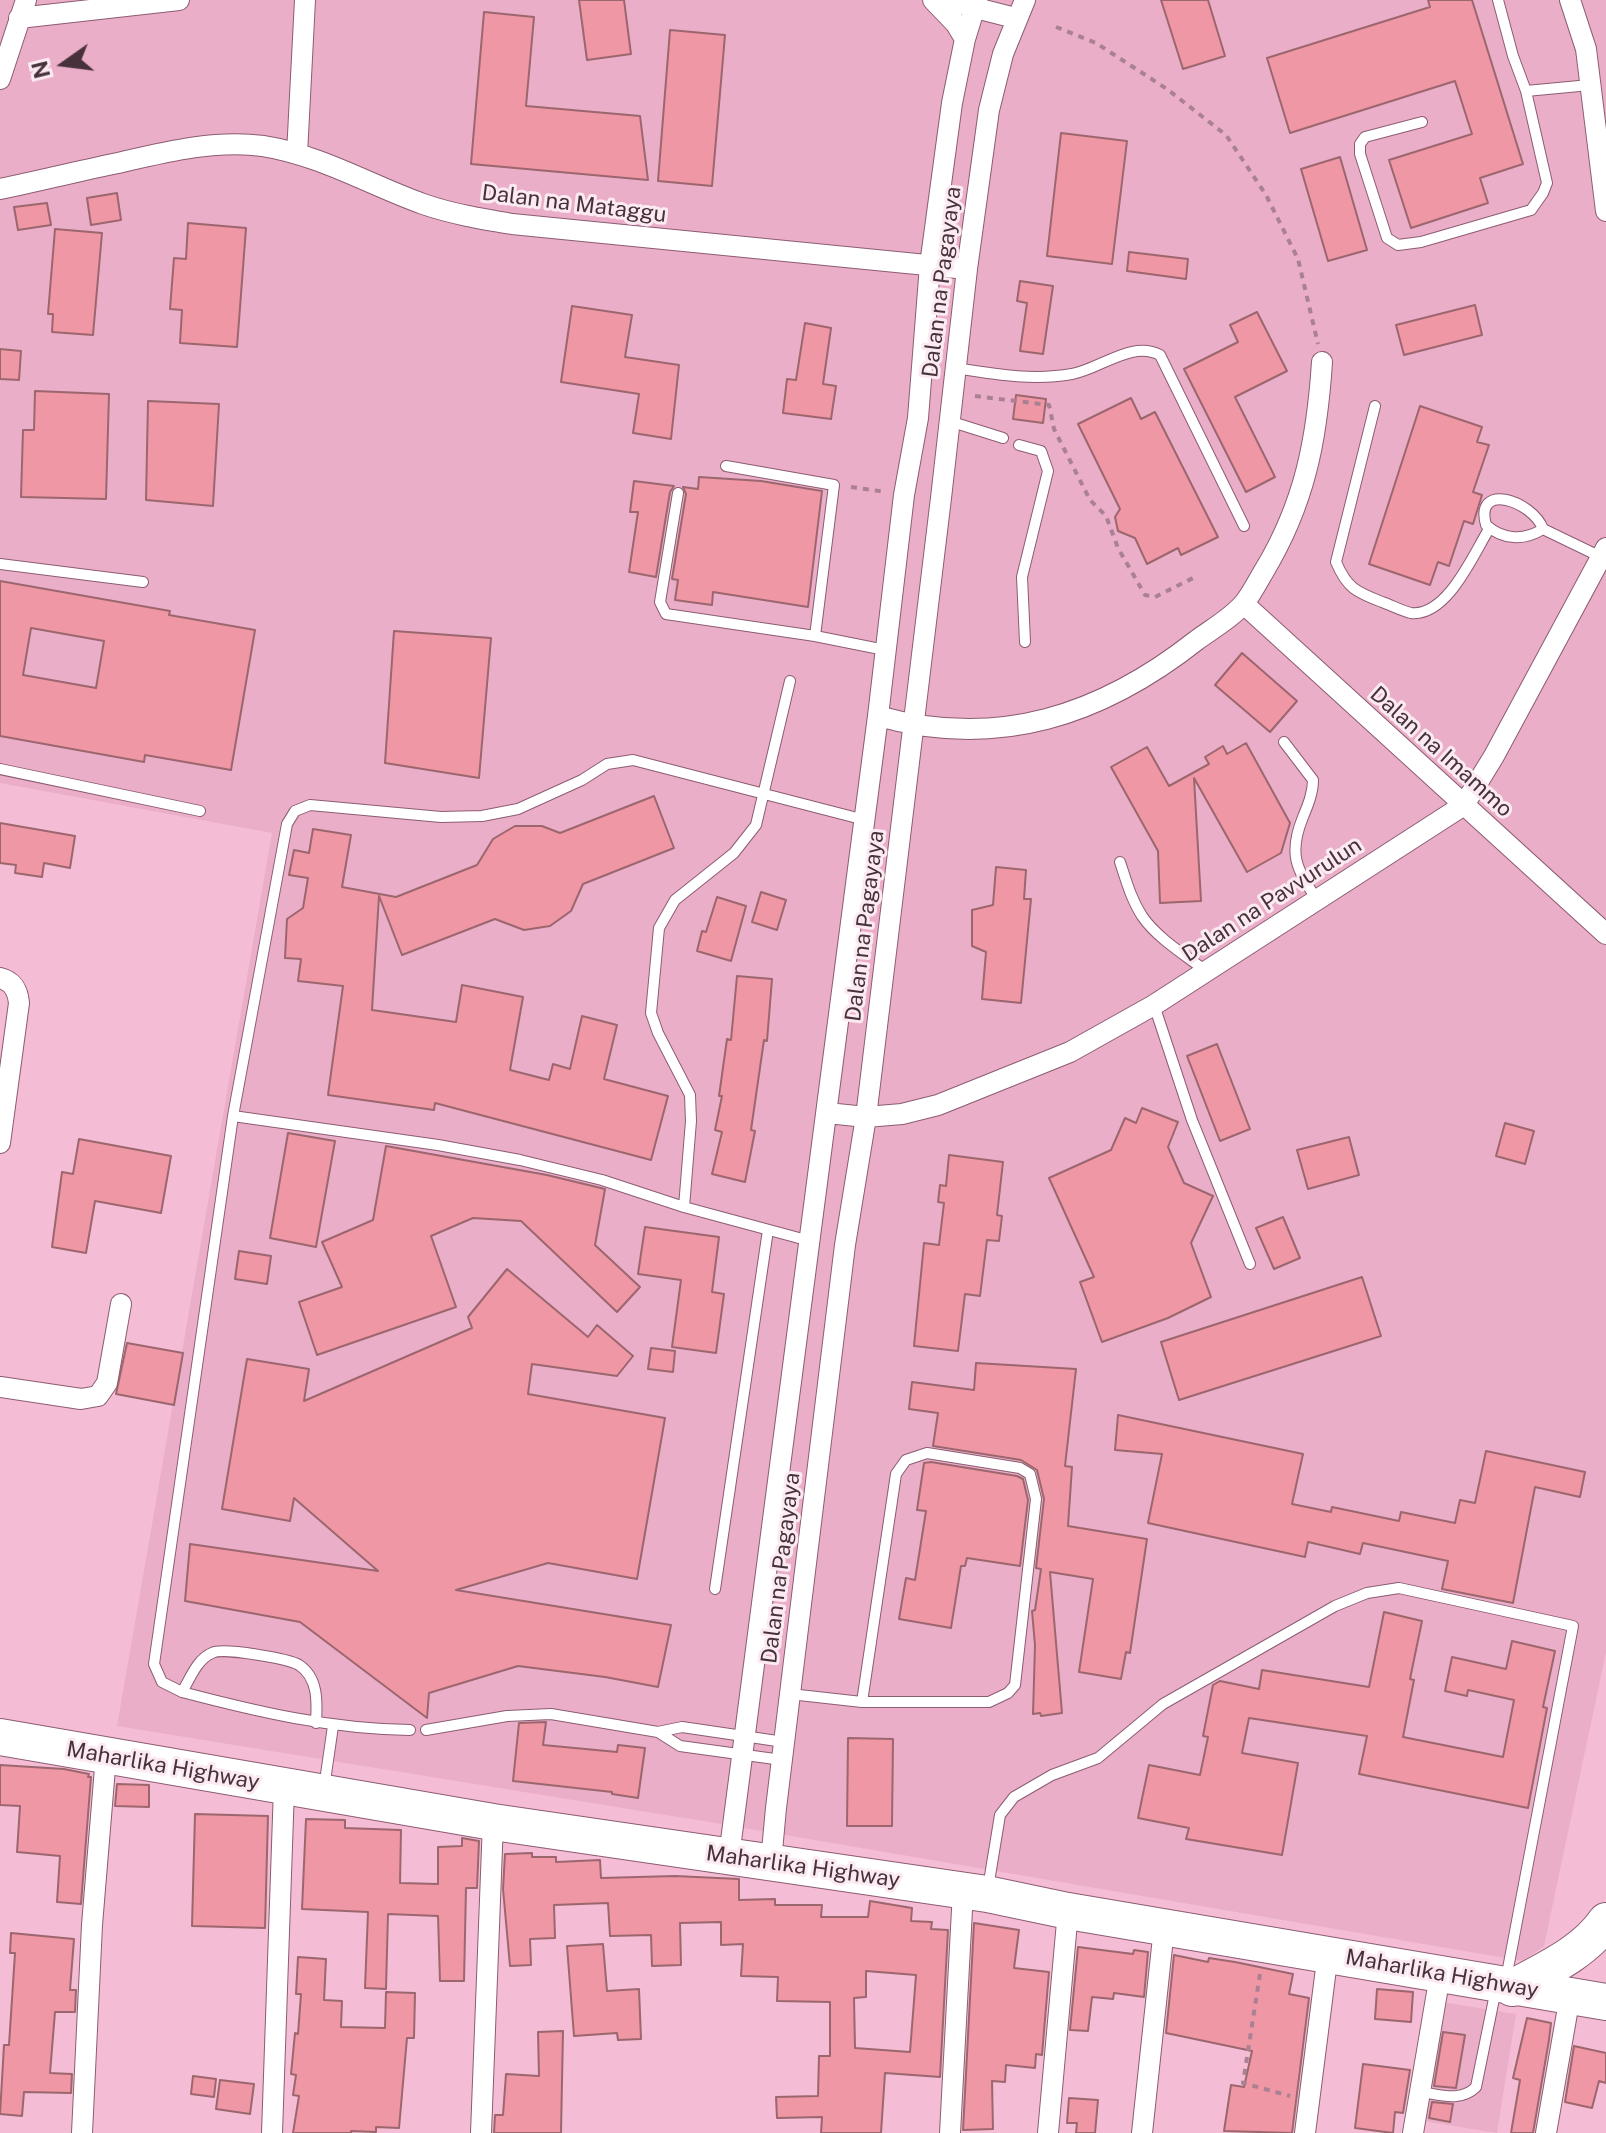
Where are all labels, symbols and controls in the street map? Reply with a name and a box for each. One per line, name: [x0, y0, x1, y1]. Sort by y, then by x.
north arrow: [24, 24, 104, 104]
text: N: [26, 58, 55, 81]
street label: Dalan na Mataggu: [480, 180, 668, 228]
street label: Dalan na Pagayaya: [917, 185, 967, 379]
street label: Dalan na Imammo: [1364, 681, 1518, 823]
street label: Dalan na Pagayaya: [840, 829, 890, 1023]
street label: Dalan na Pavvurulun: [1177, 832, 1367, 968]
street label: Dalan na Pagayaya: [756, 1471, 806, 1665]
street label: Maharlika Highway: [64, 1736, 262, 1796]
street label: Maharlika Highway: [704, 1840, 902, 1894]
street label: Maharlika Highway: [1343, 1944, 1541, 2004]

